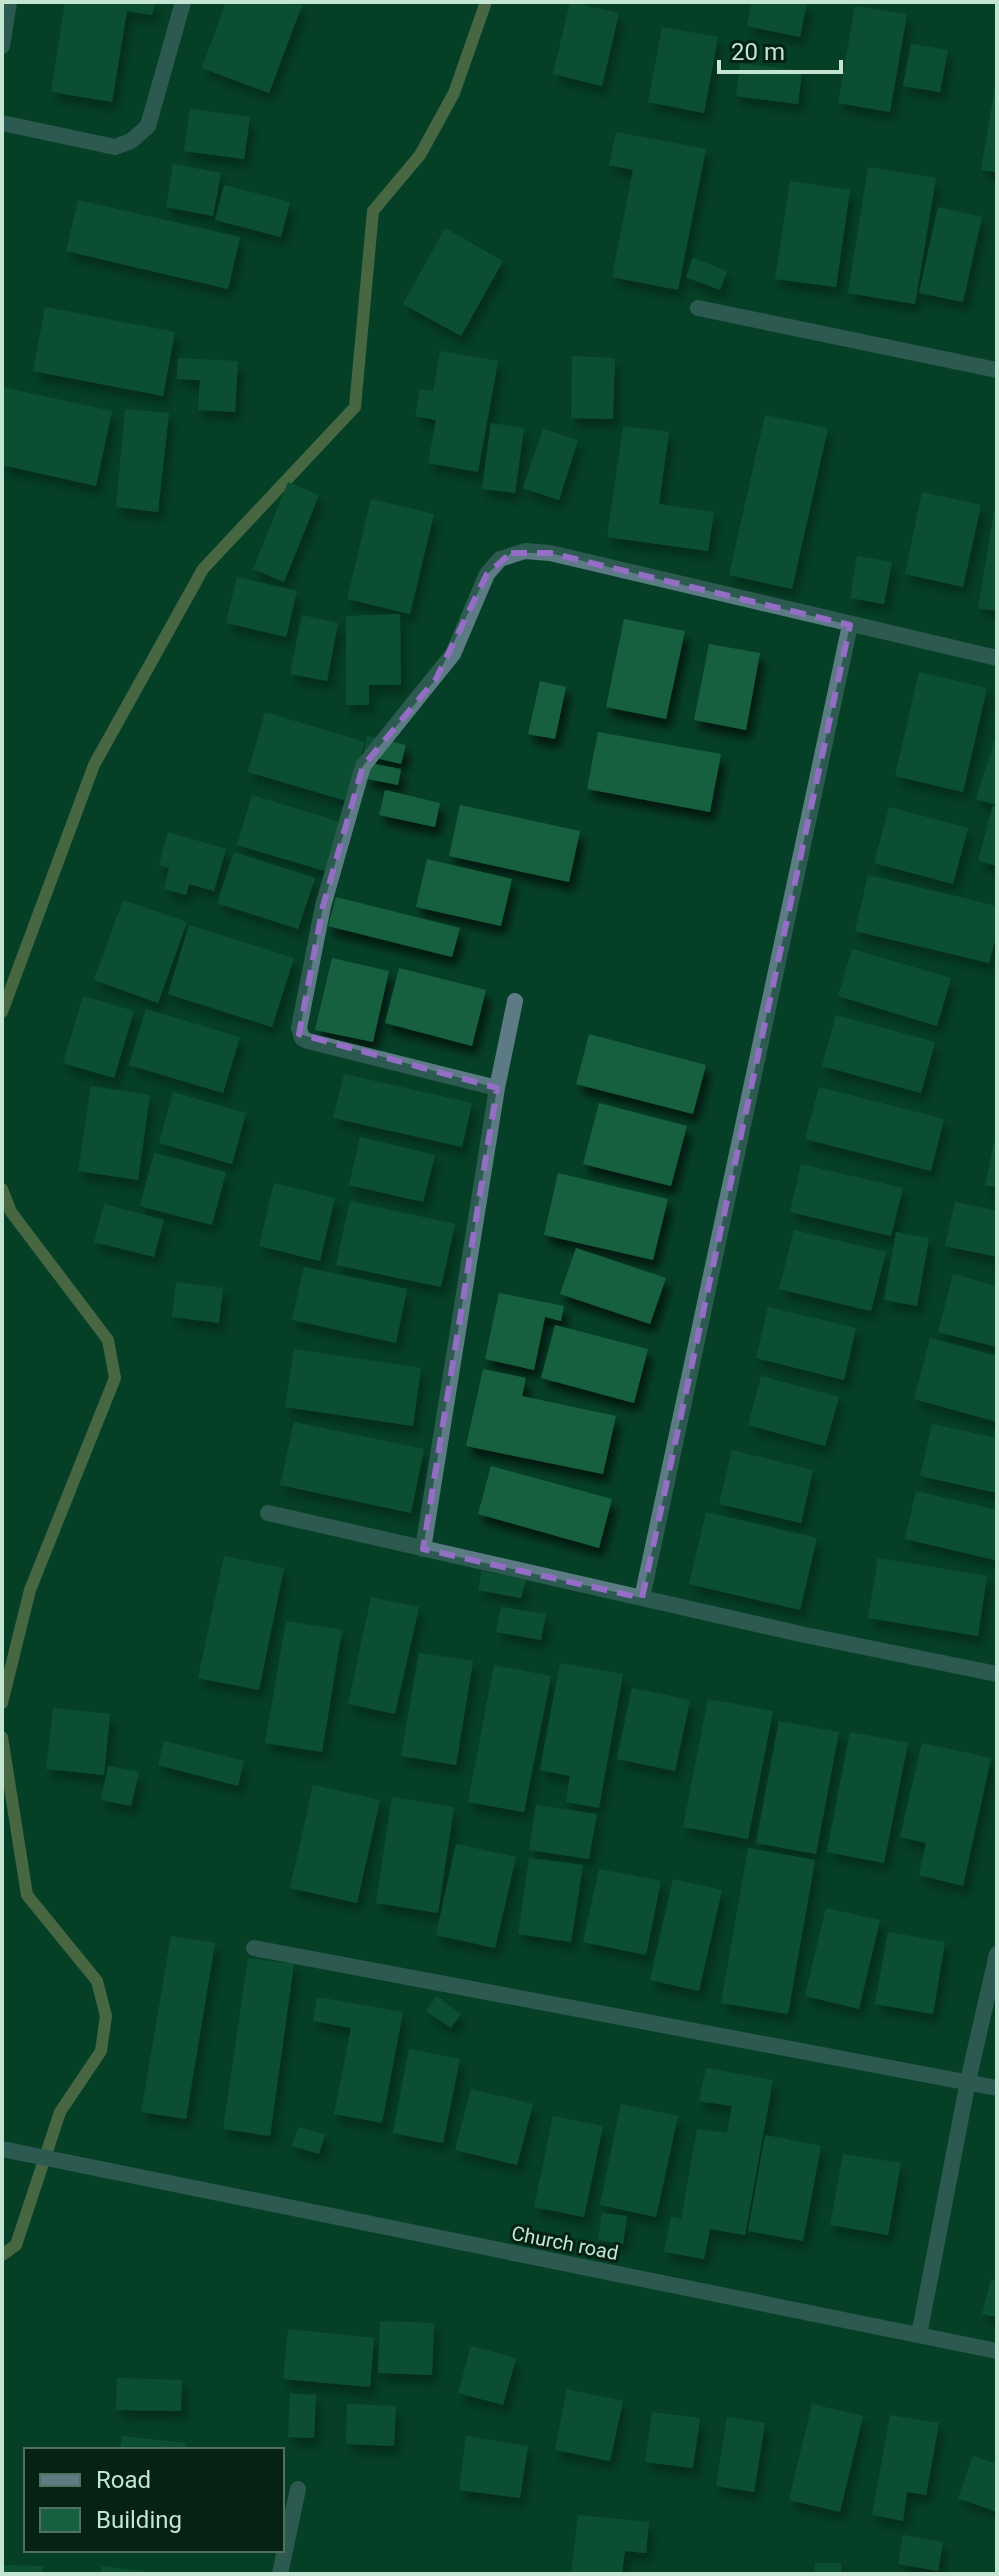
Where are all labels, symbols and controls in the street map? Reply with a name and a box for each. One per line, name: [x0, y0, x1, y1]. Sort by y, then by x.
scale bar: [719, 24, 841, 74]
text: 20 m: [731, 38, 785, 66]
street label: Church road: [510, 2221, 620, 2265]
legend: [24, 2448, 284, 2552]
text: Road: [96, 2466, 151, 2494]
text: Building: [96, 2506, 182, 2534]

